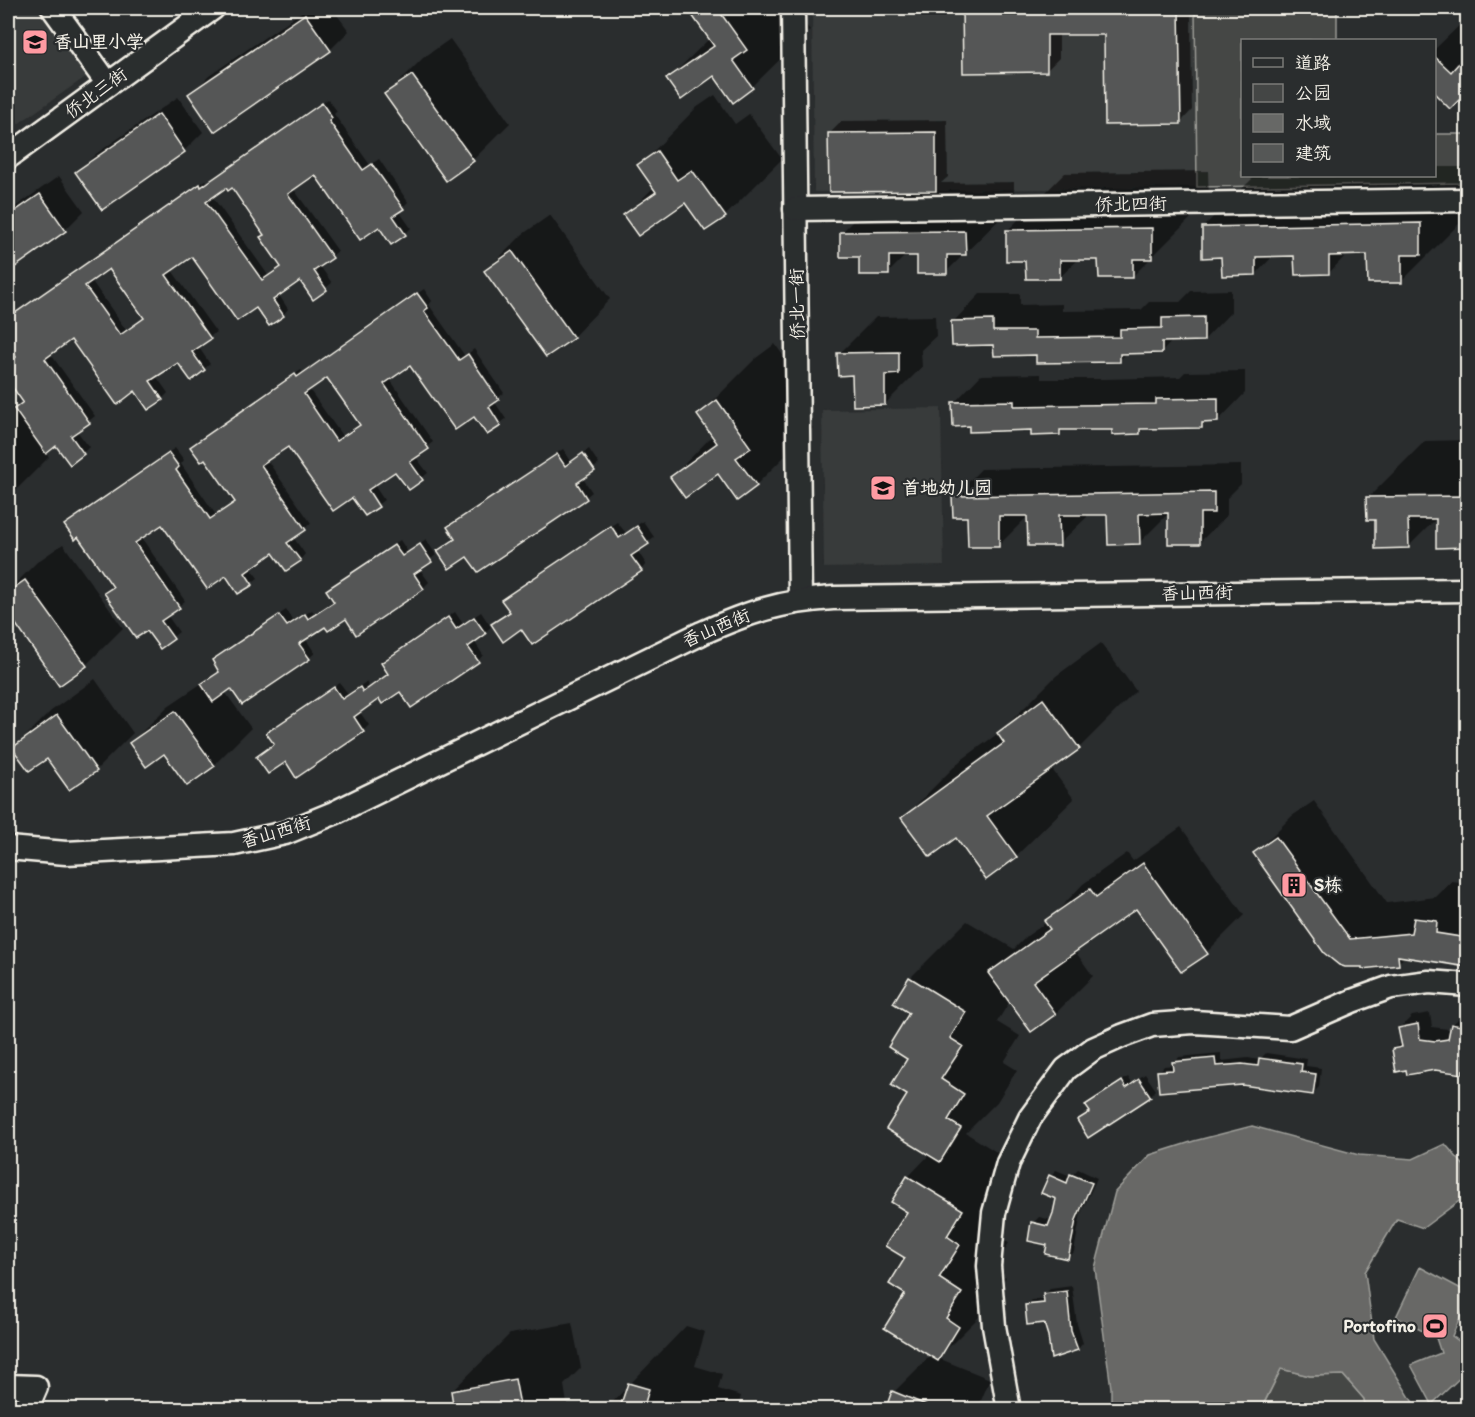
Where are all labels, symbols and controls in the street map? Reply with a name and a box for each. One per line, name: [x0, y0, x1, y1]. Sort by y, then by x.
school or university icon: 香山里小学: [20, 27, 50, 57]
place label: 香山里小学: [54, 31, 144, 53]
legend: [1241, 39, 1436, 177]
text: 道路: [1295, 52, 1331, 74]
street label: 侨北三街: [60, 63, 132, 123]
text: 公园: [1295, 82, 1331, 104]
text: 水域: [1295, 112, 1331, 134]
text: 建筑: [1295, 142, 1331, 164]
street label: 侨北四街: [1095, 192, 1167, 216]
street label: 侨北一街: [785, 268, 809, 340]
school or university icon: 首地幼儿园: [868, 473, 898, 503]
place label: 首地幼儿园: [902, 477, 992, 499]
street label: 香山西街: [1161, 581, 1233, 605]
street label: 香山西街: [679, 604, 753, 652]
street label: 香山西街: [238, 812, 314, 852]
building icon: S栋: [1279, 870, 1309, 900]
place label: S栋: [1314, 874, 1342, 896]
sports icon: Portofino: [1420, 1311, 1450, 1341]
place label: Portofino: [1343, 1315, 1416, 1337]

